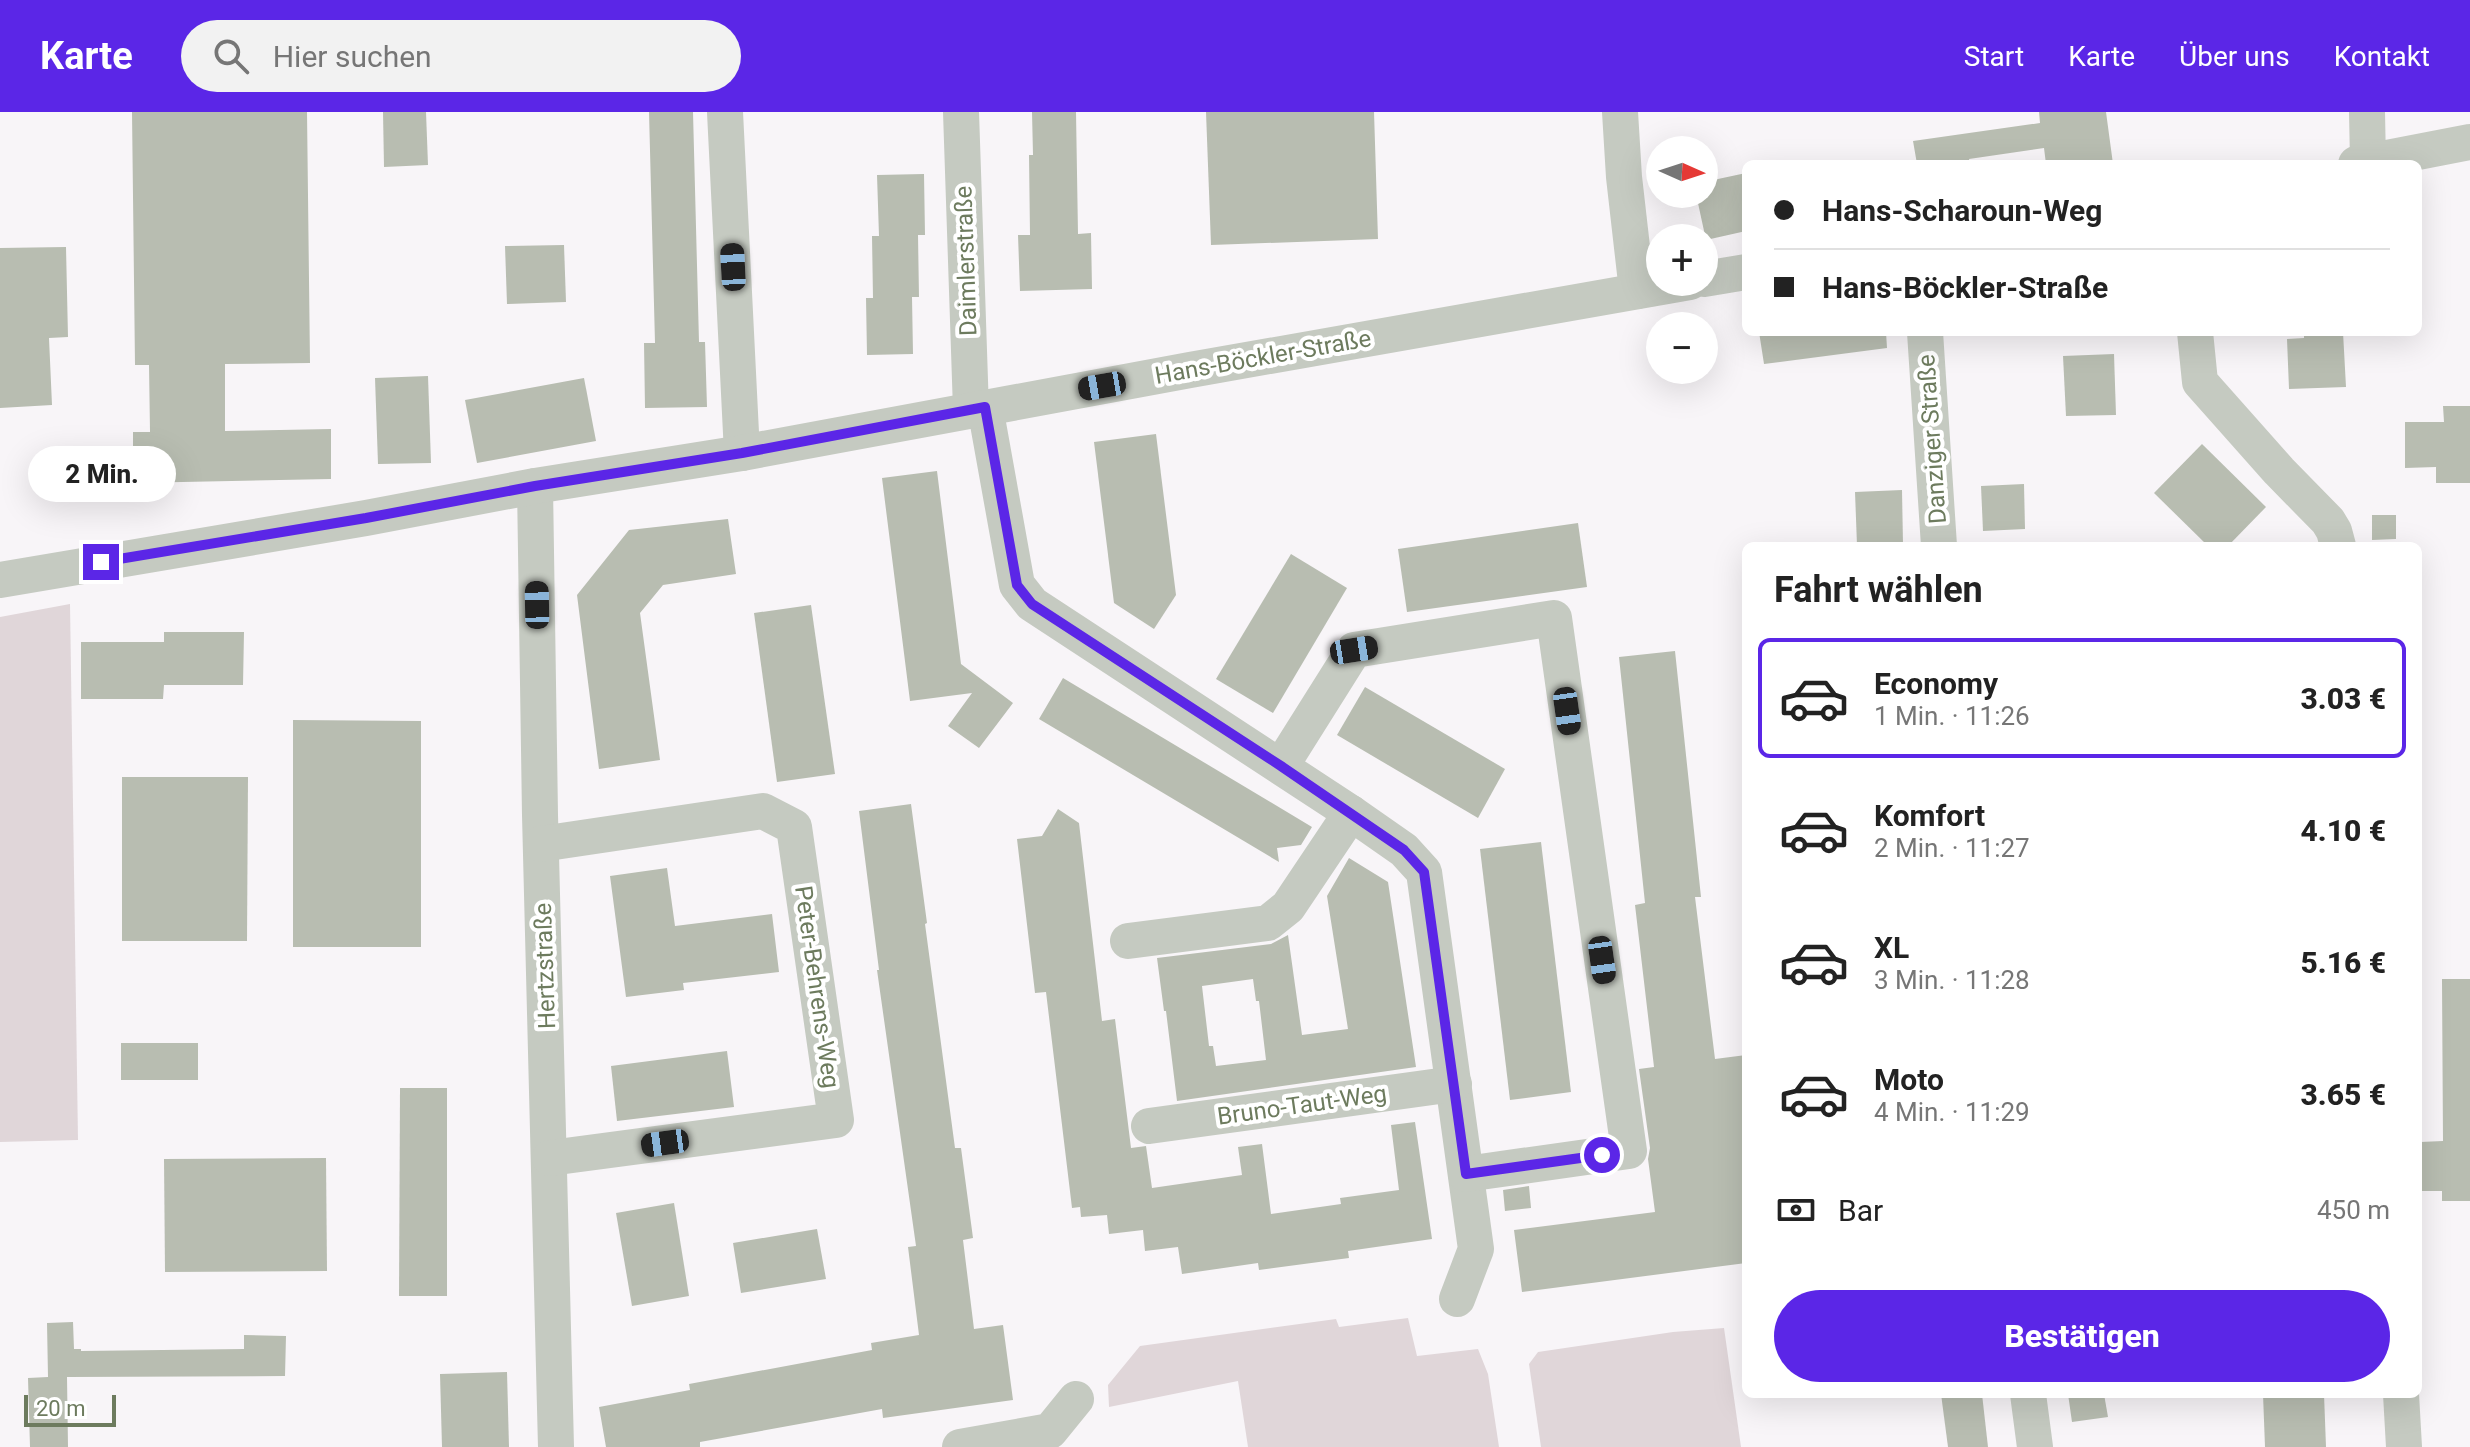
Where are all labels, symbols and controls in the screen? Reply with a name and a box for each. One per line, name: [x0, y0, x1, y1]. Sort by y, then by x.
search box: [181, 20, 741, 92]
text: Karte: [40, 34, 133, 78]
icon: search: [209, 34, 253, 78]
text: Hier suchen: [273, 39, 432, 74]
text: Start: [1964, 40, 2024, 73]
text: Karte: [2068, 40, 2135, 73]
text: Über uns: [2179, 40, 2290, 73]
text: Kontakt: [2334, 40, 2430, 73]
north arrow: [1646, 136, 1718, 208]
map controls: [1646, 136, 1718, 384]
street label: Daimlerstraße: [949, 185, 983, 337]
text: Hans-Scharoun-Weg: [1822, 193, 2102, 228]
button: +: [1646, 224, 1718, 296]
car: [720, 242, 746, 292]
text: Hans-Böckler-Straße: [1822, 270, 2108, 305]
button: −: [1646, 312, 1718, 384]
street label: Hans-Böckler-Straße: [1153, 324, 1373, 390]
street label: Danziger Straße: [1912, 353, 1952, 525]
car: [1076, 370, 1128, 402]
callout: 2 Min.: [27, 446, 175, 502]
text: 2 Min.: [65, 459, 139, 489]
route end: [83, 544, 119, 580]
text: Fahrt wählen: [1774, 569, 1983, 611]
car: [525, 581, 549, 629]
car: [1328, 634, 1380, 666]
icon: car: [1778, 662, 1850, 734]
text: Economy: [1874, 666, 1998, 701]
text: 3.03 €: [2300, 681, 2386, 716]
car: [1552, 686, 1582, 736]
text: 1 Min. · 11:26: [1874, 701, 2030, 731]
icon: car: [1778, 794, 1850, 866]
text: Komfort: [1874, 798, 1985, 833]
text: 4.10 €: [2300, 813, 2386, 848]
text: 2 Min. · 11:27: [1874, 833, 2030, 863]
street label: Peter-Behrens-Weg: [789, 884, 845, 1090]
street label: Hertzstraße: [529, 902, 561, 1030]
icon: car: [1778, 926, 1850, 998]
text: XL: [1874, 930, 1909, 965]
car: [1587, 935, 1617, 985]
text: 5.16 €: [2300, 945, 2386, 980]
text: 3 Min. · 11:28: [1874, 965, 2030, 995]
icon: car: [1778, 1058, 1850, 1130]
text: Moto: [1874, 1062, 1944, 1097]
text: 3.65 €: [2300, 1077, 2386, 1112]
street label: Bruno-Taut-Weg: [1215, 1079, 1389, 1131]
text: 4 Min. · 11:29: [1874, 1097, 2030, 1127]
car: [640, 1128, 690, 1158]
route start: [1584, 1137, 1620, 1173]
icon: cash: [1774, 1188, 1818, 1232]
text: Bar: [1838, 1193, 1883, 1228]
text: 450 m: [2317, 1195, 2390, 1225]
button: Bestätigen: [1774, 1290, 2390, 1382]
scale bar: [24, 1391, 116, 1427]
text: 20 m: [36, 1396, 85, 1421]

